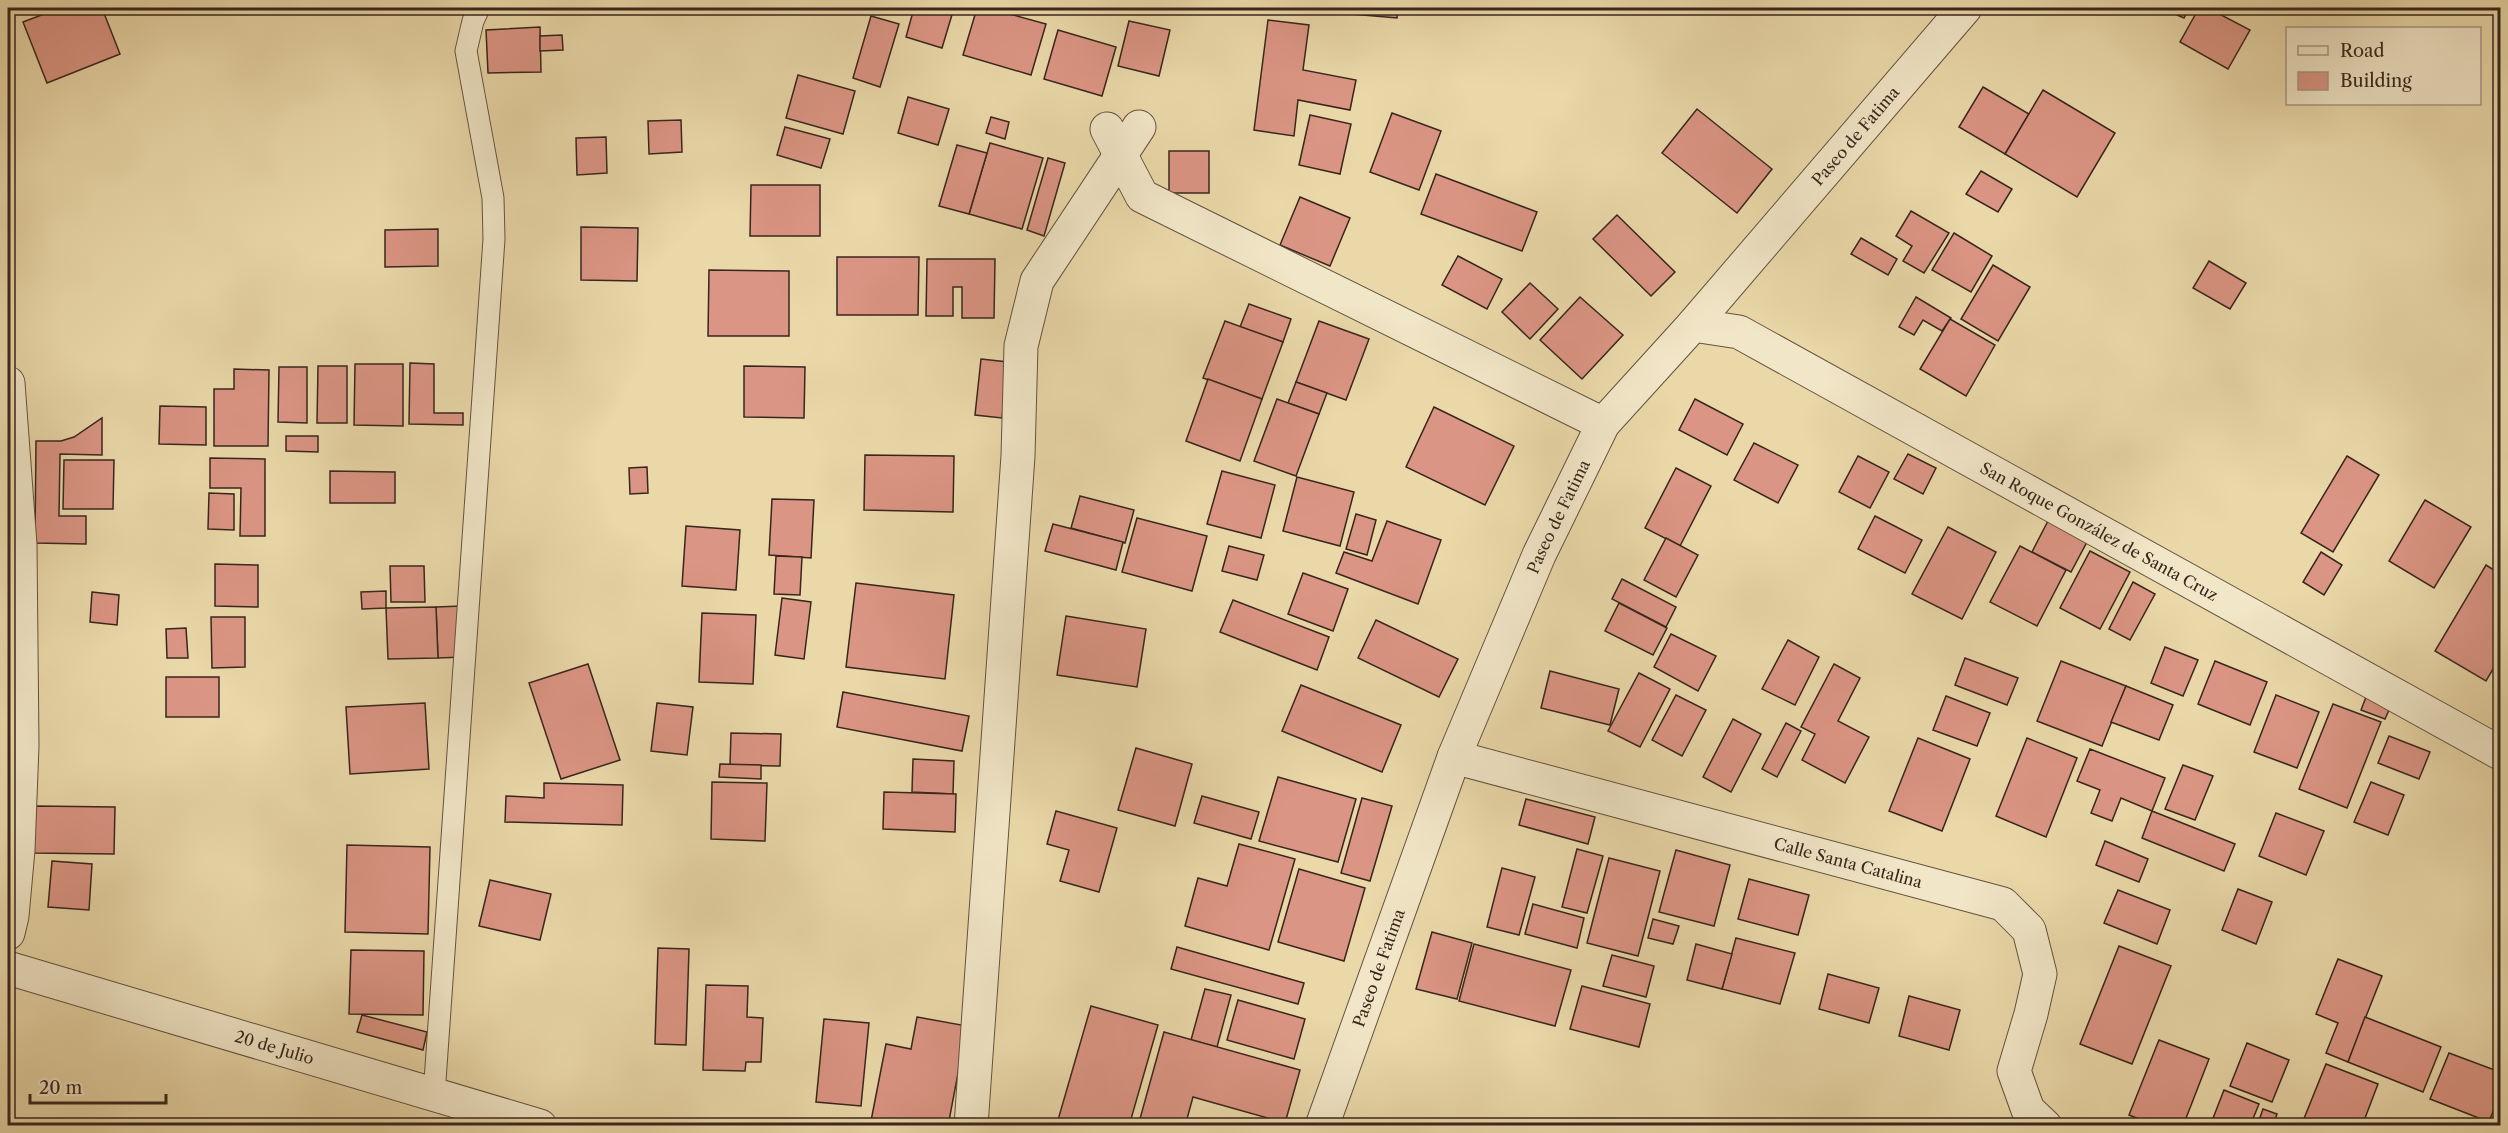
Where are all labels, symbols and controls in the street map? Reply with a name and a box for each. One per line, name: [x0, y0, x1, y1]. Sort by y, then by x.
legend: [2286, 27, 2481, 105]
text: Road: [2340, 40, 2385, 62]
text: Building: [2340, 70, 2412, 92]
street label: Paseo de Fatima: [1807, 82, 1904, 189]
street label: Paseo de Fatima: [1522, 456, 1594, 576]
street label: San Roque González de Santa Cruz: [1977, 457, 2221, 605]
street label: Calle Santa Catalina: [1772, 833, 1925, 892]
street label: Paseo de Fatima: [1348, 906, 1409, 1030]
street label: 20 de Julio: [233, 1026, 317, 1068]
scale bar: [30, 1067, 166, 1105]
text: 20 m: [39, 1077, 83, 1099]

